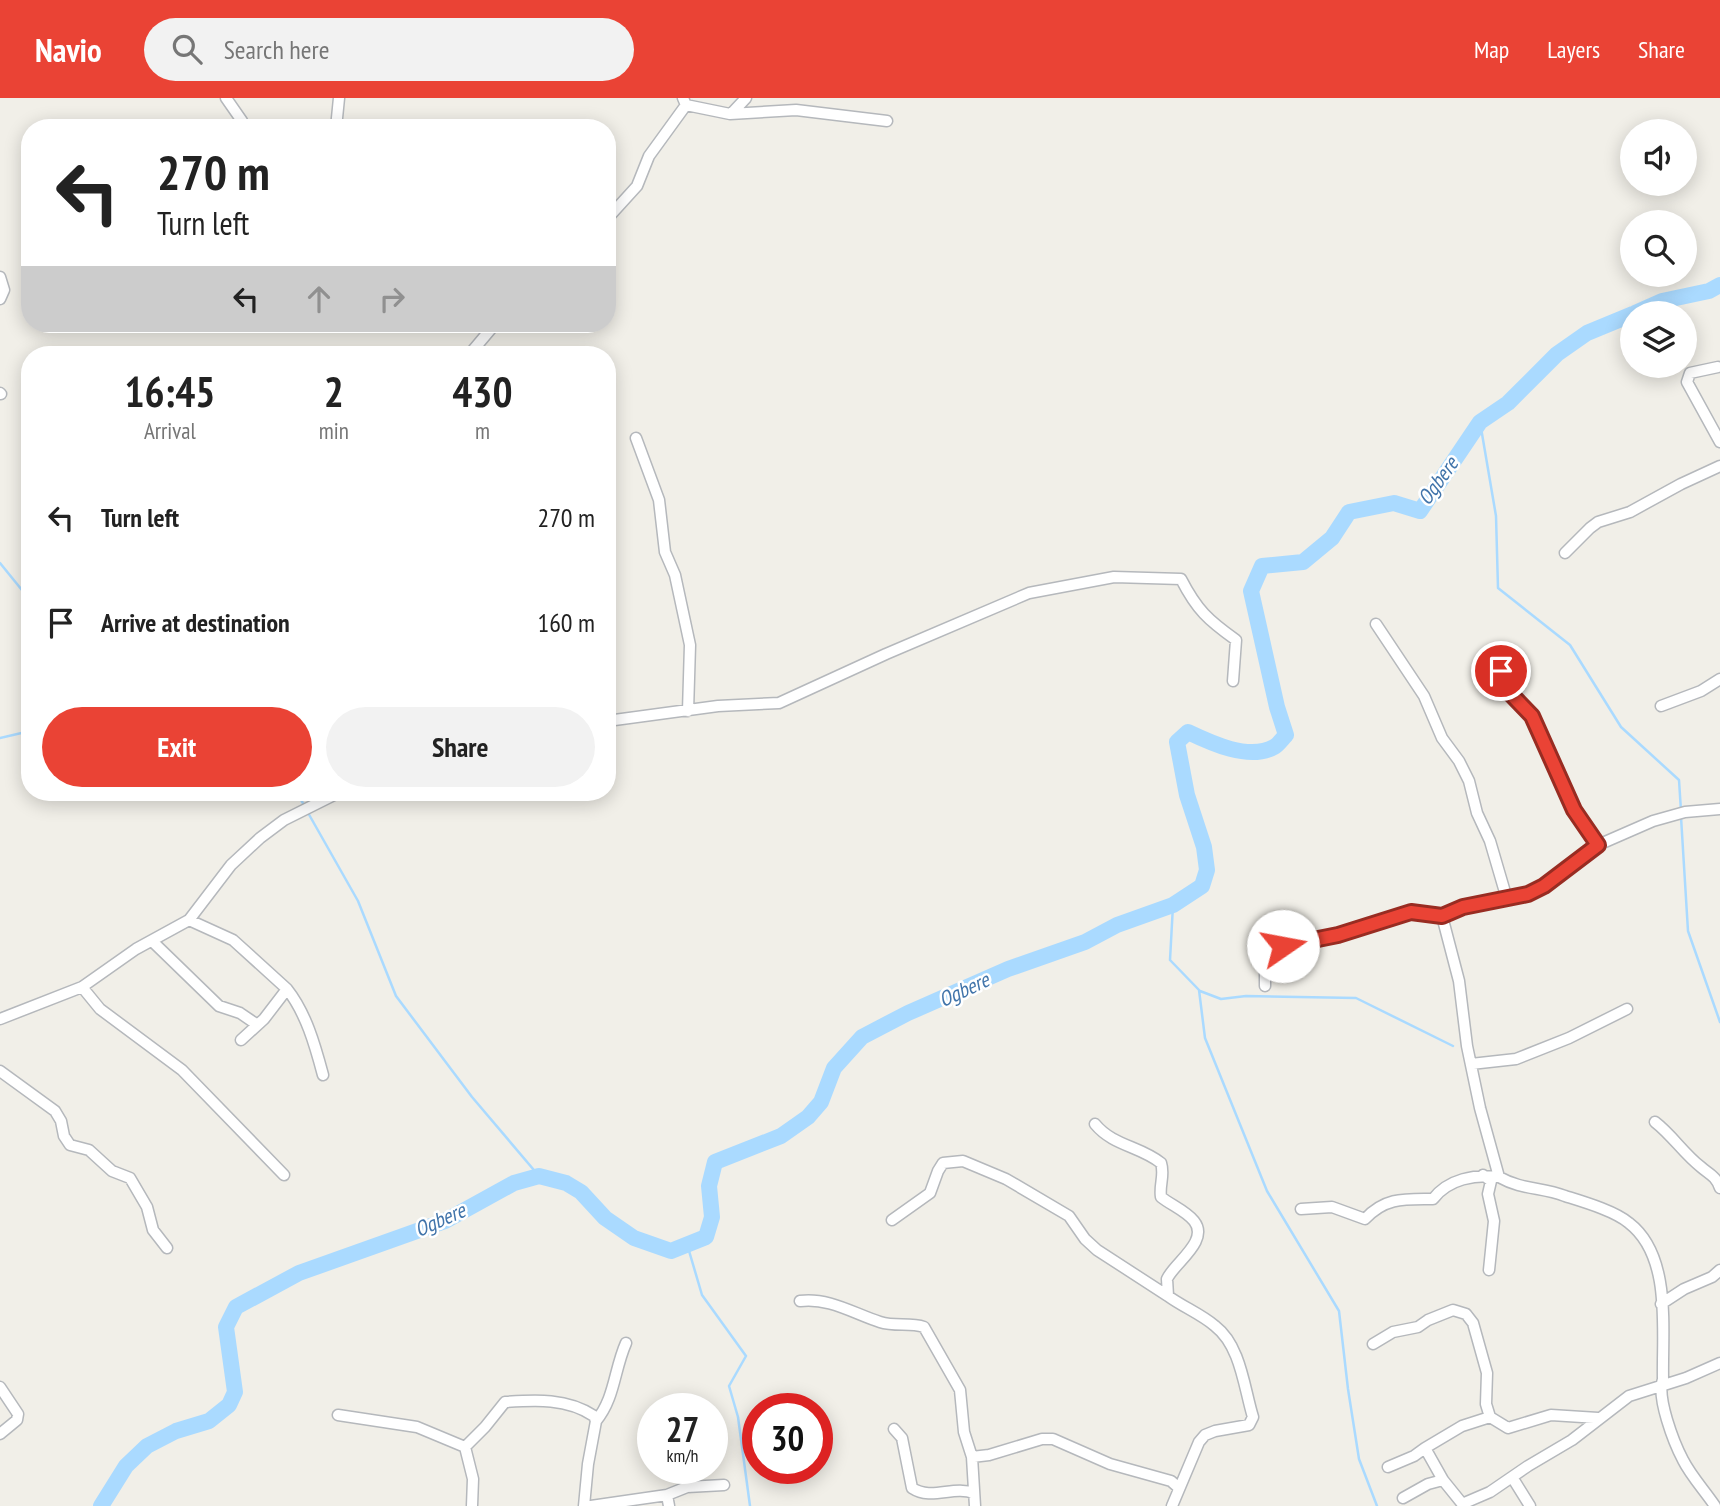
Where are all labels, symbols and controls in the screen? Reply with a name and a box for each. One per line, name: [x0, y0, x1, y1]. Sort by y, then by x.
search box: [144, 18, 634, 81]
text: Navio: [35, 28, 102, 71]
icon: search: [168, 30, 206, 68]
text: Search here: [224, 33, 329, 66]
text: Map: [1474, 34, 1509, 65]
text: Layers: [1547, 34, 1600, 65]
text: Share: [1638, 34, 1685, 65]
map controls: [1620, 119, 1697, 378]
button: sound: [1620, 119, 1697, 196]
text: 270 m: [157, 140, 270, 204]
icon: left: [42, 147, 133, 238]
text: Turn left: [157, 202, 249, 244]
button: search: [1620, 210, 1697, 287]
icon: left: [227, 280, 265, 318]
icon: ahead: [300, 280, 338, 318]
icon: right: [373, 280, 411, 318]
button: layers: [1620, 301, 1697, 378]
text: 16:45: [124, 364, 215, 419]
text: 2: [324, 364, 344, 419]
text: 430: [452, 364, 513, 419]
text: Arrival: [144, 416, 196, 445]
text: min: [319, 416, 349, 445]
text: m: [475, 416, 490, 445]
water label: Ogbere: [1411, 450, 1465, 510]
icon: left: [42, 499, 80, 537]
text: Turn left: [101, 501, 179, 534]
text: 270 m: [537, 501, 595, 534]
icon: arrive: [42, 604, 80, 642]
text: Arrive at destination: [101, 606, 290, 639]
text: 160 m: [537, 606, 595, 639]
pin: [1471, 641, 1531, 701]
icon: arrive: [1482, 652, 1520, 690]
button: Exit: [42, 707, 312, 787]
button: Share: [326, 707, 595, 787]
position arrow: [1246, 909, 1320, 983]
water label: Ogbere: [934, 966, 995, 1013]
water label: Ogbere: [410, 1196, 471, 1243]
speed limit sign: 30: [742, 1393, 833, 1484]
text: 27: [666, 1406, 699, 1452]
text: km/h: [667, 1444, 698, 1467]

